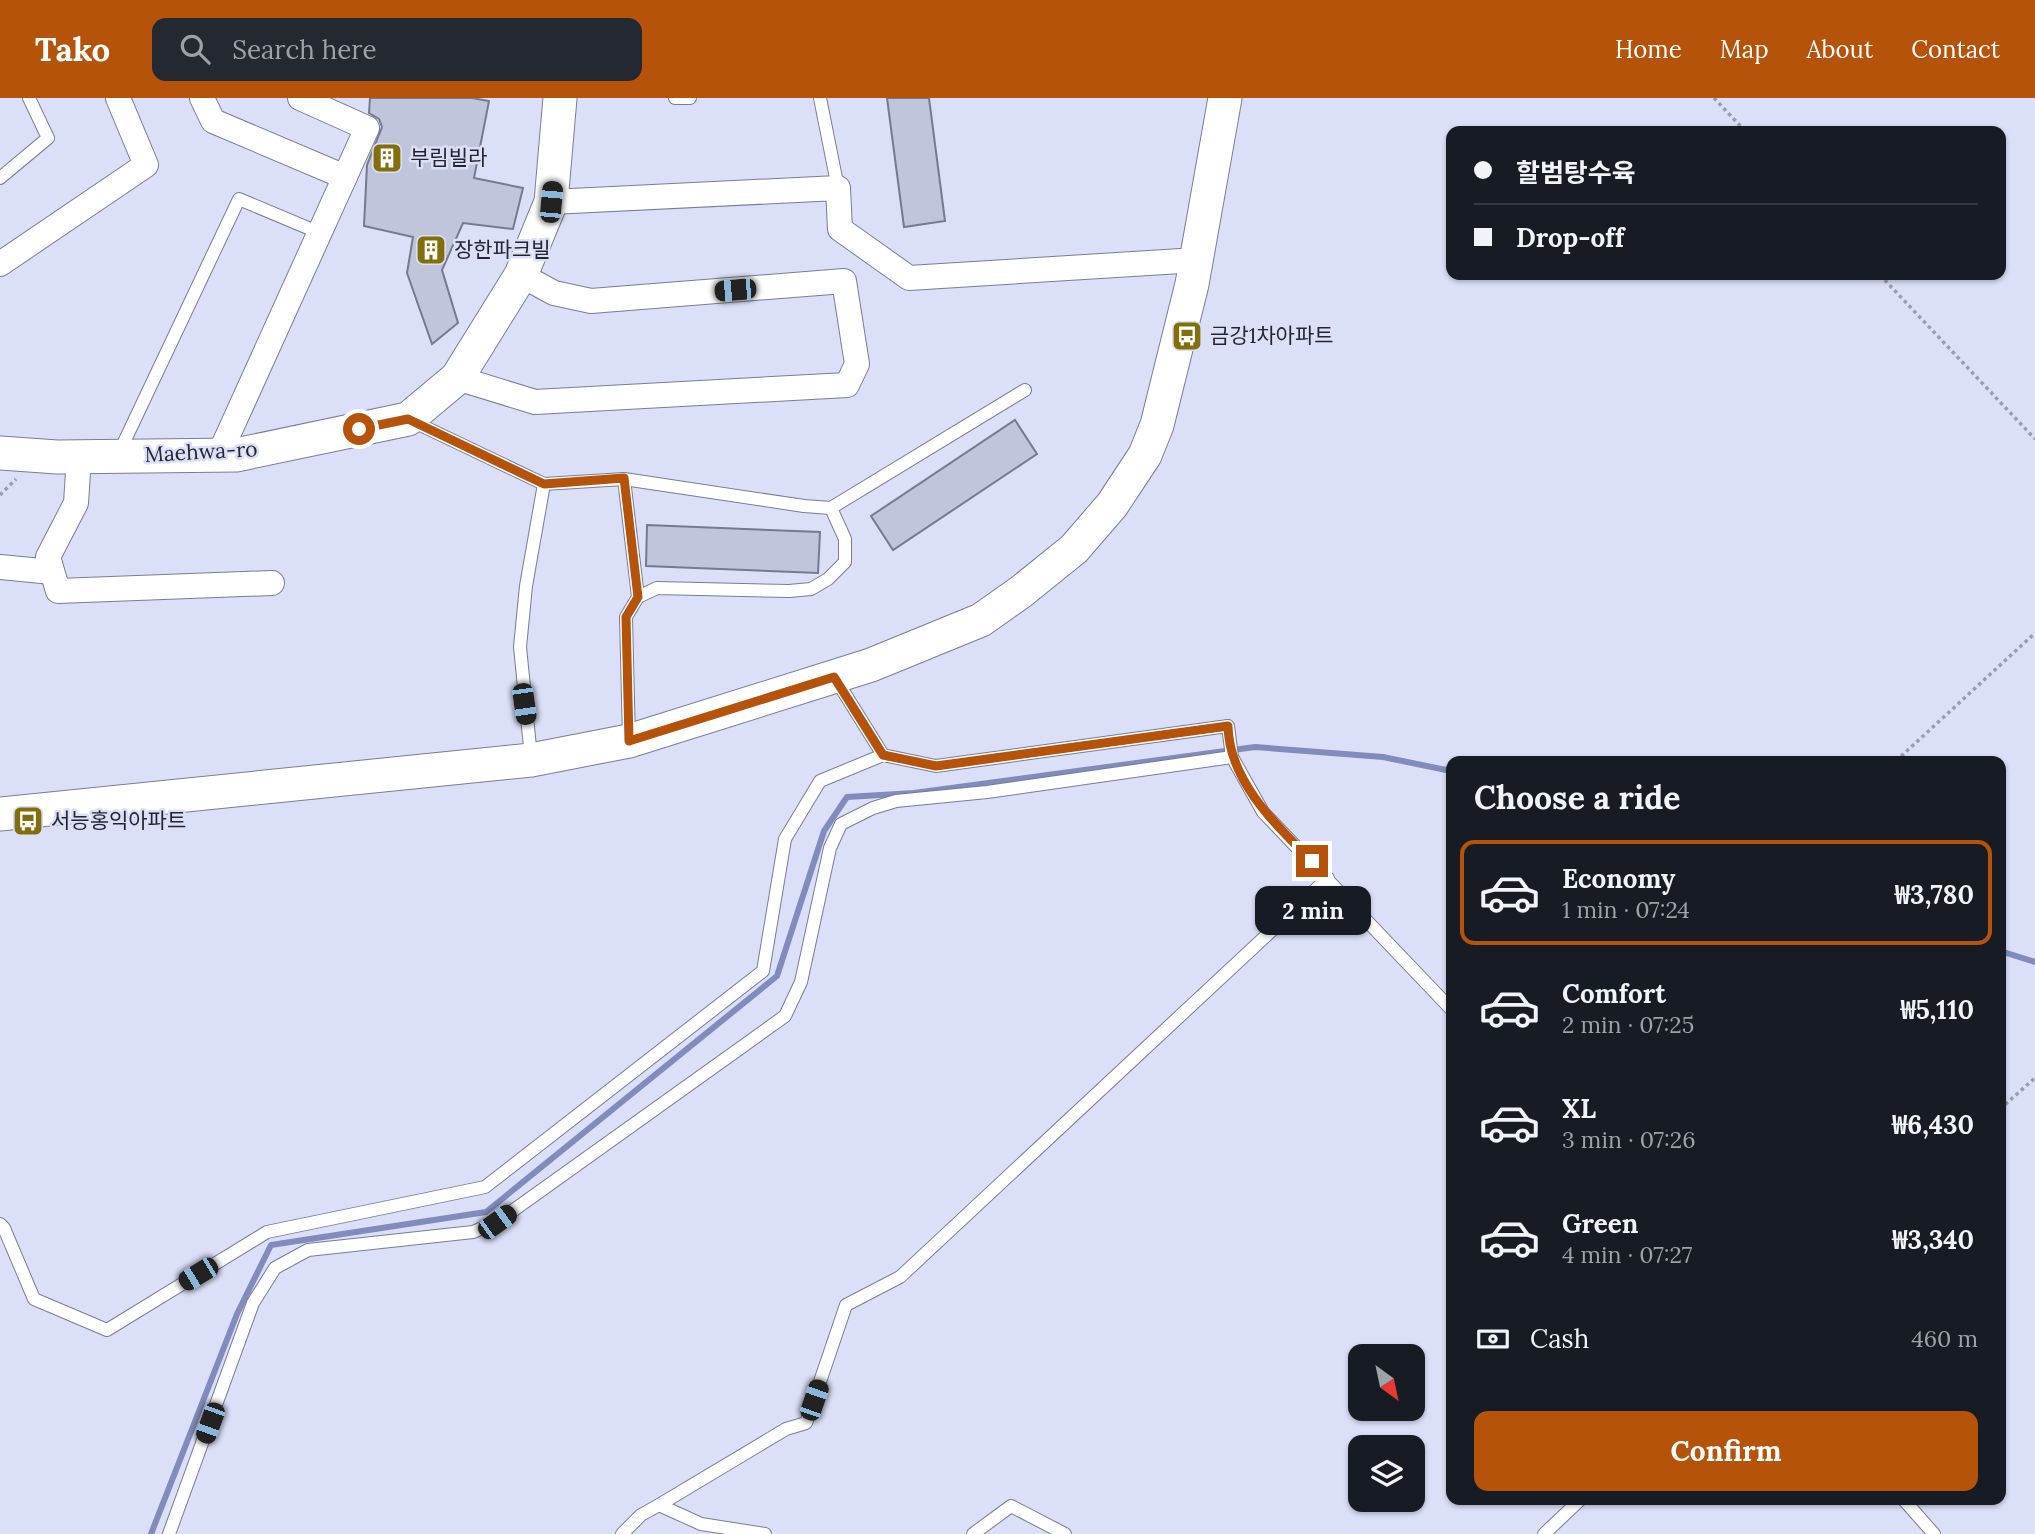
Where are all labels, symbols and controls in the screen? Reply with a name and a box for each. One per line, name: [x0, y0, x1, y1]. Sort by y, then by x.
search box: [152, 18, 642, 81]
text: Tako: [35, 28, 110, 70]
icon: search: [176, 30, 214, 68]
text: Search here: [232, 33, 377, 66]
text: Home: [1615, 34, 1682, 65]
text: Map: [1720, 34, 1769, 65]
text: About: [1807, 34, 1873, 65]
text: Contact: [1911, 34, 2000, 65]
building icon: 부림빌라: [370, 141, 404, 175]
place label: 부림빌라: [410, 144, 487, 171]
text: 할범탕수육: [1516, 156, 1636, 189]
car: [539, 180, 564, 224]
text: Drop-off: [1516, 221, 1624, 254]
building icon: 장한파크빌: [414, 233, 448, 267]
place label: 장한파크빌: [454, 236, 551, 263]
car: [714, 278, 757, 302]
bus stop icon: 금강1차아파트: [1170, 319, 1204, 353]
place label: 금강1차아파트: [1210, 322, 1334, 349]
route start: [343, 413, 375, 445]
street label: Maehwa-ro: [144, 435, 258, 468]
car: [511, 682, 538, 726]
text: Choose a ride: [1474, 777, 1681, 818]
bus stop icon: 서능홍익아파트: [11, 804, 45, 838]
place label: 서능홍익아파트: [51, 807, 186, 834]
route end: [1296, 845, 1328, 877]
icon: car: [1478, 861, 1541, 924]
text: Economy: [1562, 862, 1675, 895]
text: ₩3,780: [1895, 878, 1974, 911]
callout: 2 min: [1254, 886, 1370, 934]
text: 1 min · 07:24: [1562, 895, 1690, 924]
text: 2 min: [1282, 896, 1344, 925]
icon: car: [1478, 976, 1541, 1039]
text: Comfort: [1562, 977, 1666, 1010]
text: ₩5,110: [1900, 993, 1974, 1026]
text: 2 min · 07:25: [1562, 1010, 1694, 1039]
icon: car: [1478, 1091, 1541, 1154]
text: XL: [1562, 1092, 1596, 1125]
text: ₩6,430: [1892, 1108, 1974, 1141]
text: 3 min · 07:26: [1562, 1125, 1695, 1154]
car: [474, 1201, 521, 1243]
icon: car: [1478, 1206, 1541, 1269]
text: Green: [1562, 1207, 1638, 1240]
text: ₩3,340: [1892, 1223, 1974, 1256]
text: 4 min · 07:27: [1562, 1240, 1692, 1269]
car: [175, 1254, 222, 1294]
icon: cash: [1474, 1320, 1512, 1358]
text: Cash: [1530, 1322, 1589, 1355]
text: 460 m: [1911, 1324, 1978, 1353]
north arrow: [1348, 1344, 1424, 1421]
map controls: [1348, 1344, 1425, 1512]
car: [798, 1377, 831, 1423]
car: [193, 1400, 228, 1446]
button: Confirm: [1474, 1411, 1978, 1491]
button: layers: [1348, 1435, 1425, 1512]

